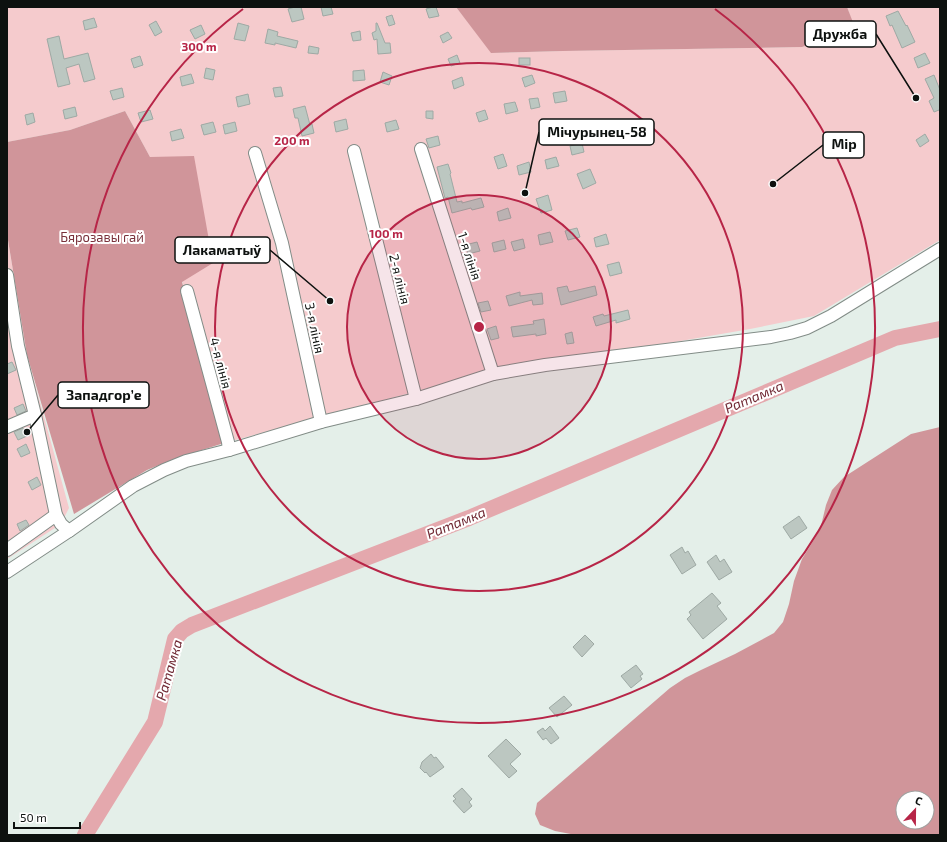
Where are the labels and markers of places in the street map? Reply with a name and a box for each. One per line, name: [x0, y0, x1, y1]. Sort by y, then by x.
callout: Дружба: [805, 21, 876, 47]
callout: Мічурынец-58: [539, 119, 654, 145]
callout: Мір: [823, 132, 864, 158]
callout: Лакаматыў: [175, 237, 270, 263]
centre of rings: [472, 320, 486, 334]
callout: Западгорʼе: [58, 382, 149, 408]

